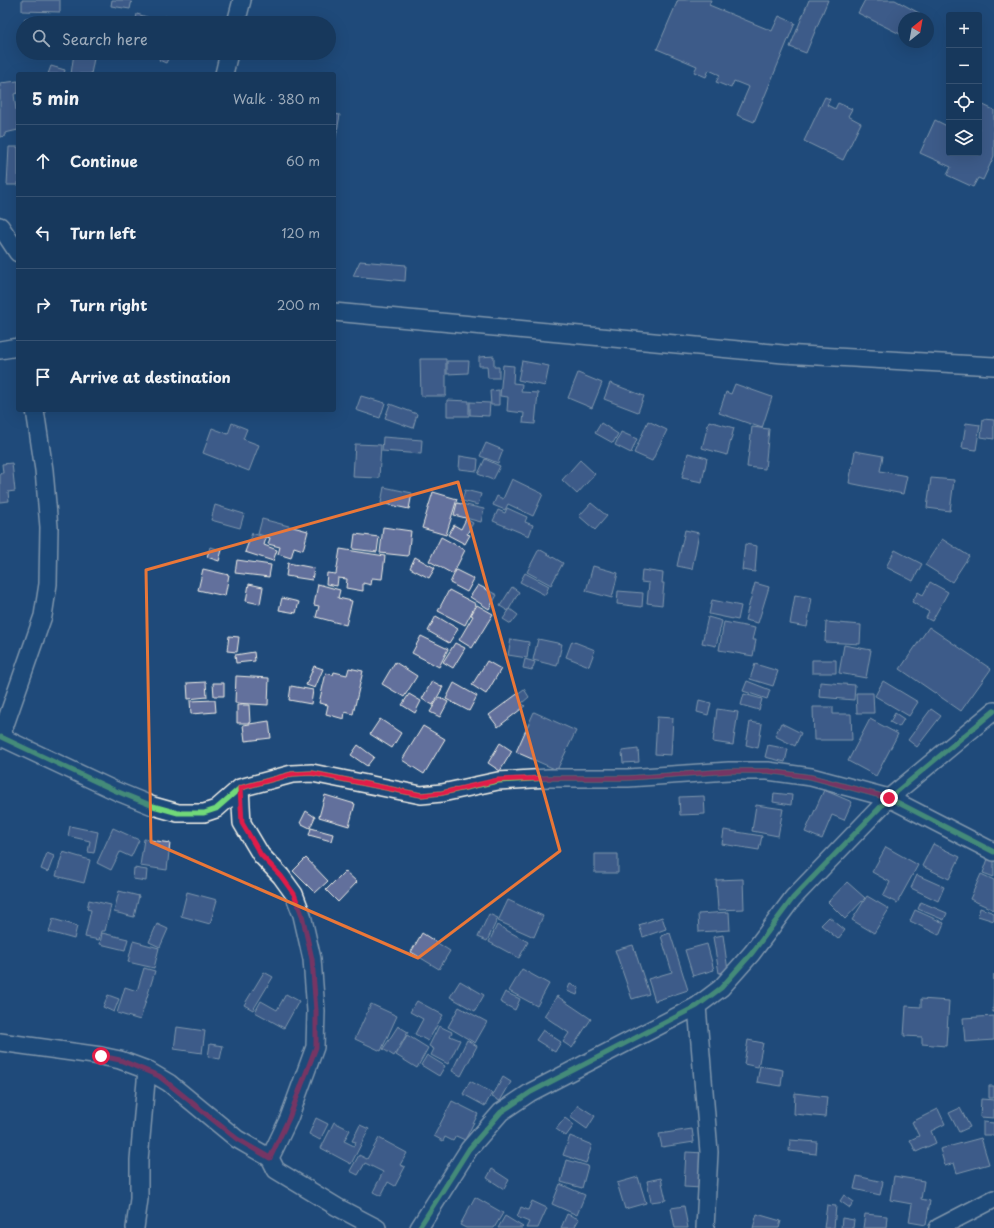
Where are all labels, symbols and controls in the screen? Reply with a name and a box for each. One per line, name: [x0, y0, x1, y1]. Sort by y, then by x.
north arrow: [898, 12, 934, 48]
map controls: [946, 12, 982, 156]
button: +: [946, 12, 982, 48]
search box: [16, 16, 336, 60]
icon: search: [30, 27, 52, 49]
text: Search here: [62, 27, 148, 50]
button: −: [946, 48, 982, 84]
button: locate: [946, 84, 982, 120]
text: 5 min: [32, 85, 79, 111]
text: Walk · 380 m: [233, 89, 320, 108]
button: layers: [946, 120, 982, 156]
text: Continue: [70, 149, 138, 172]
icon: ahead: [32, 150, 54, 172]
text: 60 m: [286, 151, 320, 170]
text: Turn left: [70, 221, 136, 244]
icon: left: [32, 222, 54, 244]
text: 120 m: [281, 223, 320, 242]
text: Turn right: [70, 293, 147, 316]
icon: right: [32, 294, 54, 316]
text: 200 m: [277, 295, 320, 314]
text: Arrive at destination: [70, 365, 231, 388]
icon: arrive: [32, 366, 54, 388]
route end: [880, 789, 898, 807]
route start: [92, 1047, 110, 1065]

